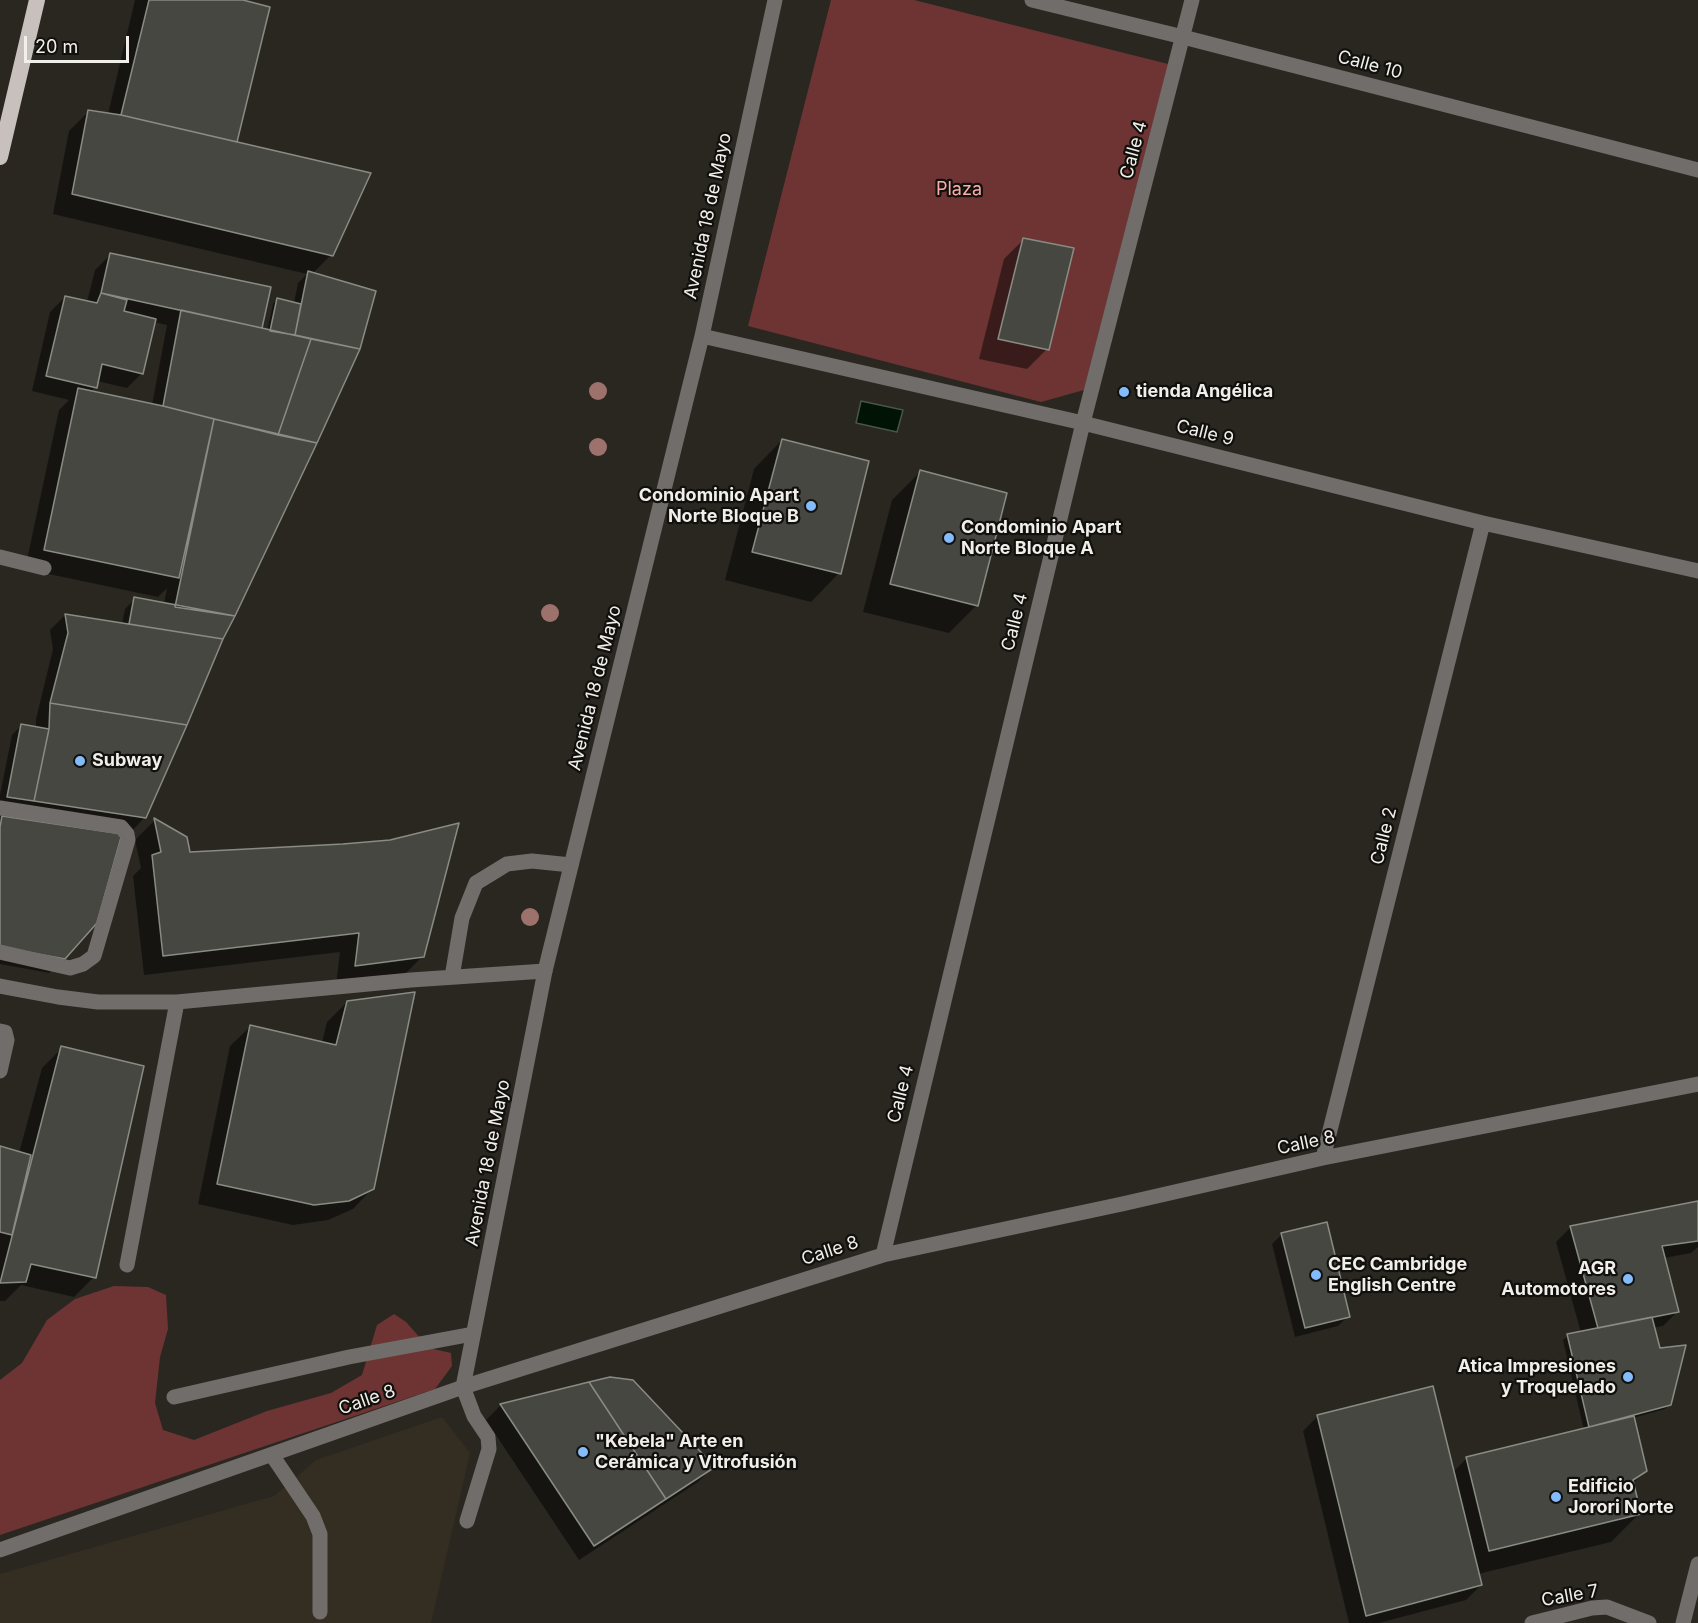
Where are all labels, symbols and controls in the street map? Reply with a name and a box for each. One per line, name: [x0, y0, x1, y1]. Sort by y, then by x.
scale bar: [27, 24, 132, 62]
text: 20 m: [35, 36, 78, 57]
street label: Calle 10: [1335, 46, 1405, 84]
street label: Calle 4: [1116, 119, 1152, 181]
street label: Avenida 18 de Mayo: [680, 131, 736, 301]
park label: Plaza: [936, 179, 982, 201]
place label: tienda Angélica: [1136, 381, 1273, 403]
marker: tienda Angélica: [1117, 385, 1131, 399]
street label: Calle 9: [1174, 415, 1236, 451]
place label: Condominio Apart Norte Bloque B: [639, 485, 799, 528]
marker: Condominio Apart Norte Bloque B: [804, 499, 818, 513]
place label: Condominio Apart Norte Bloque A: [961, 517, 1121, 560]
marker: Condominio Apart Norte Bloque A: [942, 531, 956, 545]
street label: Calle 4: [997, 591, 1033, 653]
street label: Avenida 18 de Mayo: [564, 603, 626, 773]
place label: Subway: [92, 750, 162, 772]
marker: Subway: [73, 754, 87, 768]
street label: Calle 2: [1366, 805, 1402, 867]
street label: Calle 4: [883, 1063, 919, 1125]
street label: Avenida 18 de Mayo: [461, 1078, 515, 1248]
street label: Calle 8: [1275, 1126, 1337, 1160]
street label: Calle 8: [799, 1232, 861, 1270]
place label: CEC Cambridge English Centre: [1328, 1254, 1467, 1296]
place label: AGR Automotores: [1501, 1258, 1616, 1300]
marker: CEC Cambridge English Centre: [1309, 1268, 1323, 1282]
marker: AGR Automotores: [1621, 1272, 1635, 1286]
place label: Atica Impresiones y Troquelado: [1458, 1356, 1616, 1398]
marker: Atica Impresiones y Troquelado: [1621, 1370, 1635, 1384]
street label: Calle 8: [336, 1380, 398, 1420]
place label: "Kebela" Arte en Cerámica y Vitrofusión: [595, 1431, 797, 1474]
marker: "Kebela" Arte en Cerámica y Vitrofusión: [576, 1445, 590, 1459]
place label: Edificio Jorori Norte: [1568, 1476, 1674, 1518]
marker: Edificio Jorori Norte: [1549, 1490, 1563, 1504]
street label: Calle 7: [1540, 1580, 1600, 1612]

